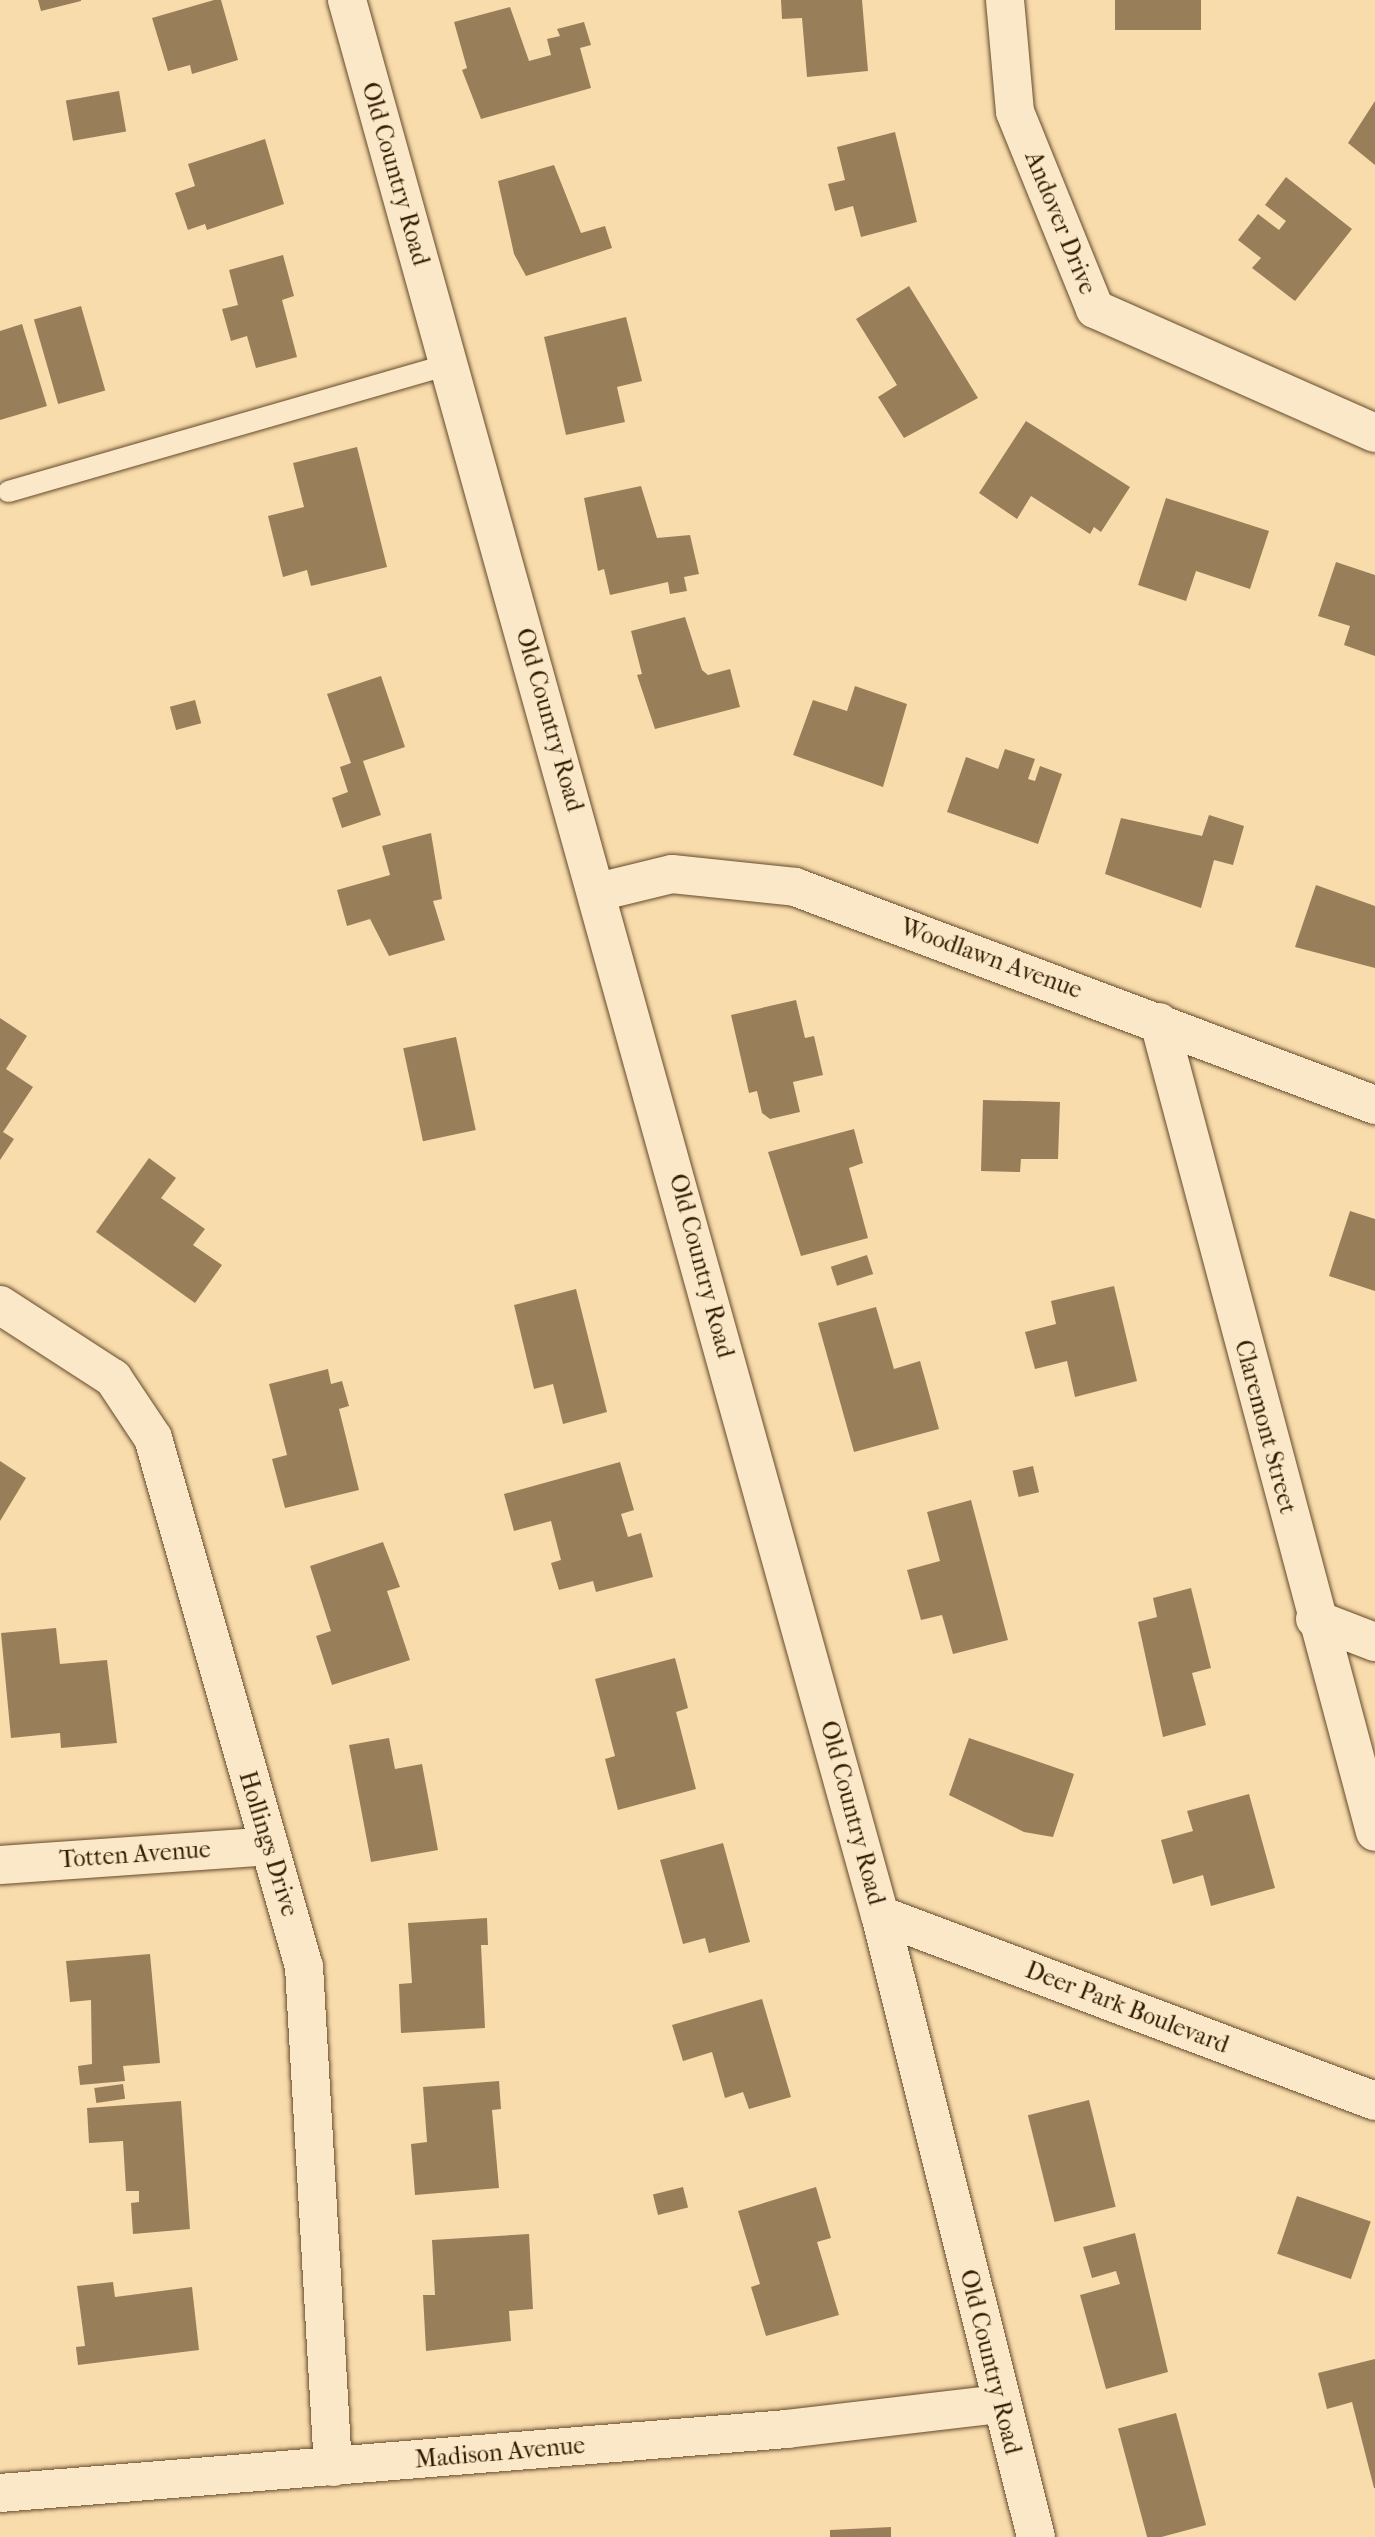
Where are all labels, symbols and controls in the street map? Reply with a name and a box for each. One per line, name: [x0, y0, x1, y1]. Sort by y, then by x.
street label: Old Country Road: [355, 79, 435, 269]
street label: Andover Drive: [1018, 147, 1102, 299]
street label: Old Country Road: [509, 625, 589, 815]
street label: Woodlawn Avenue: [896, 913, 1086, 1005]
street label: Old Country Road: [663, 1171, 739, 1361]
street label: Claremont Street: [1228, 1337, 1302, 1517]
street label: Old Country Road: [814, 1718, 890, 1908]
street label: Hollings Drive: [232, 1768, 304, 1920]
street label: Totten Avenue: [58, 1835, 212, 1875]
street label: Deer Park Boulevard: [1021, 1956, 1233, 2060]
street label: Old Country Road: [953, 2267, 1027, 2457]
street label: Madison Avenue: [414, 2431, 586, 2475]

